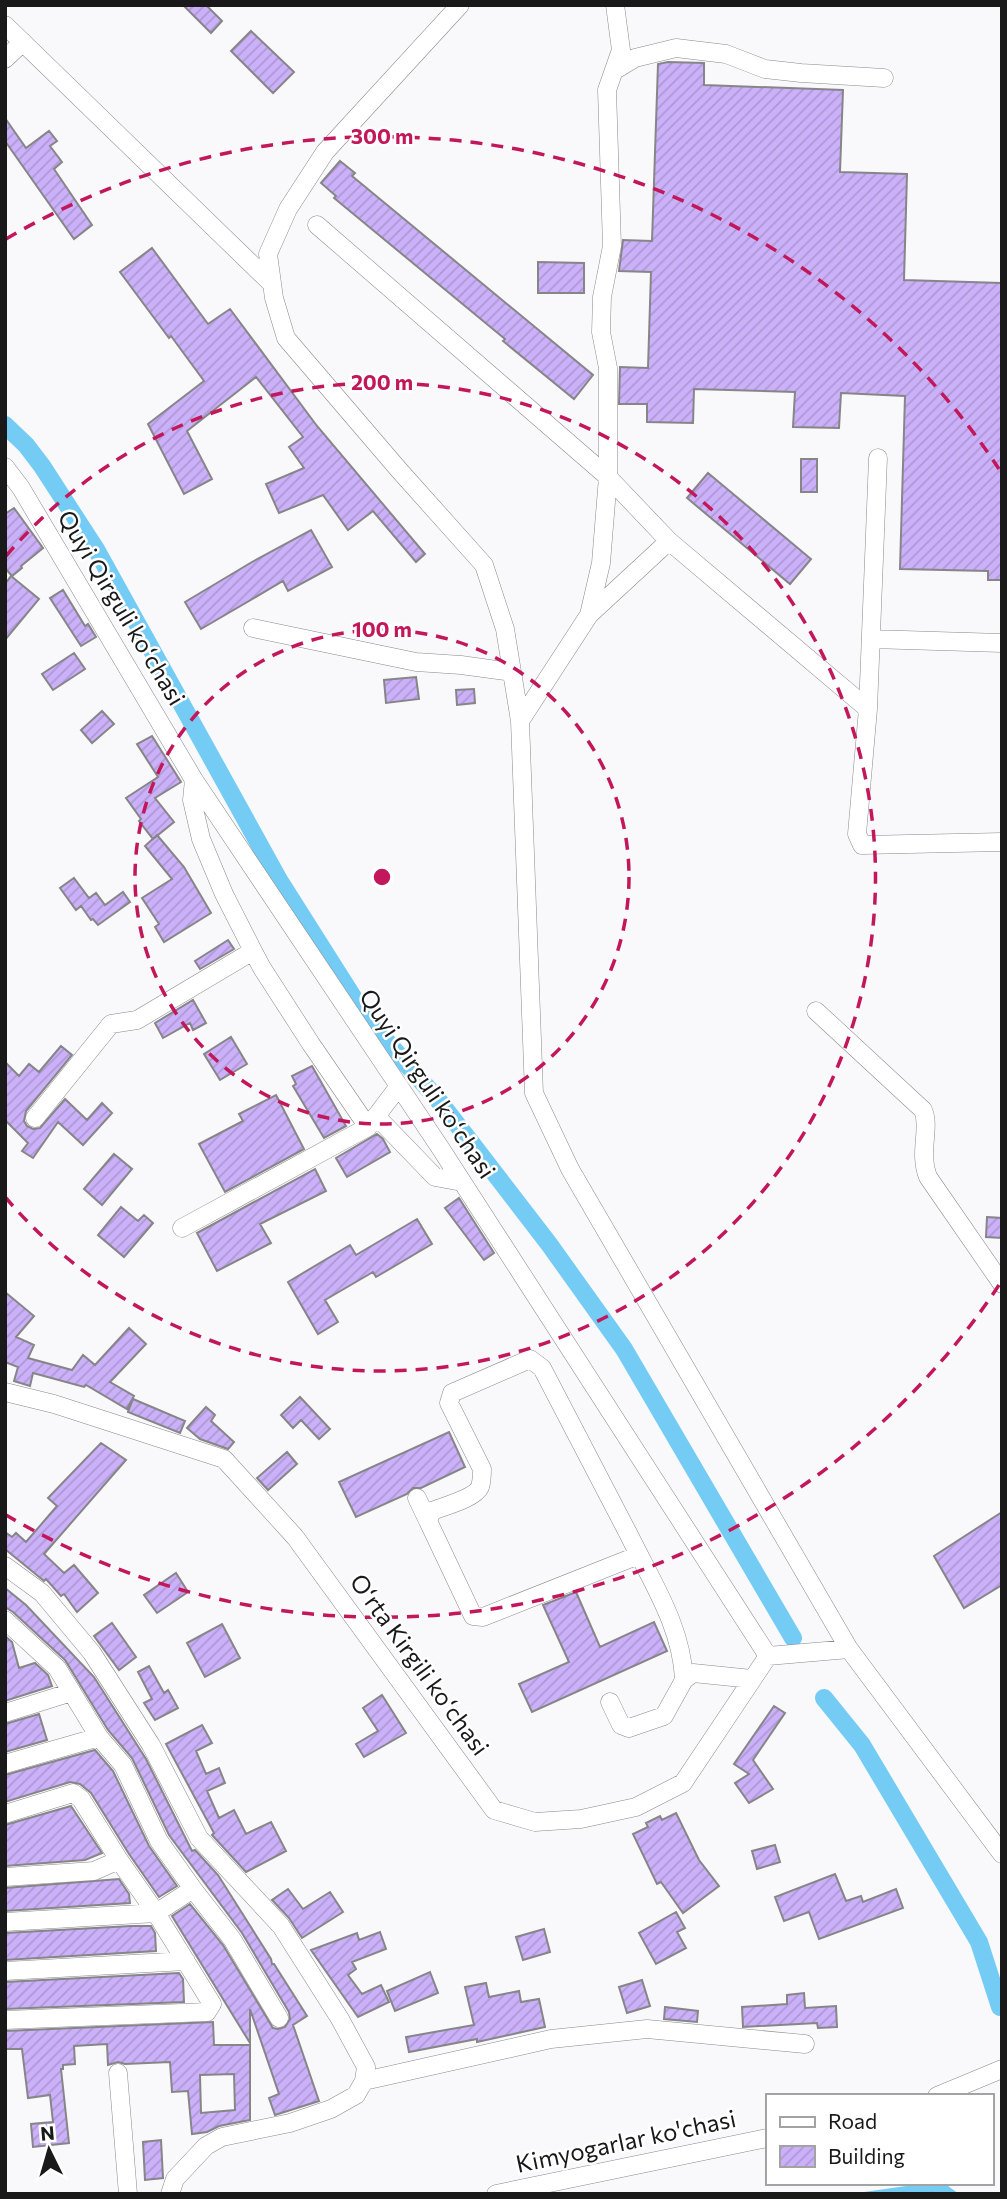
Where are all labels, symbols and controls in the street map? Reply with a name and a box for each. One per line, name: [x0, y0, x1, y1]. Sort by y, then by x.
text: 300 m: [351, 123, 413, 148]
text: 200 m: [351, 369, 413, 394]
street label: Quyi Qirguli koʻchasi: [53, 504, 192, 710]
text: 100 m: [352, 616, 412, 641]
centre of rings: [370, 865, 394, 889]
street label: Quyi Qirguli koʻchasi: [354, 983, 502, 1183]
street label: Oʻrta Kirgili koʻchasi: [345, 1568, 496, 1760]
legend: [766, 2094, 993, 2185]
street label: Kimyogarlar ko'chasi: [513, 2103, 738, 2178]
text: Road: [828, 2108, 877, 2133]
north arrow: [14, 2115, 84, 2185]
text: N: [39, 2120, 56, 2145]
text: Building: [828, 2143, 905, 2168]

